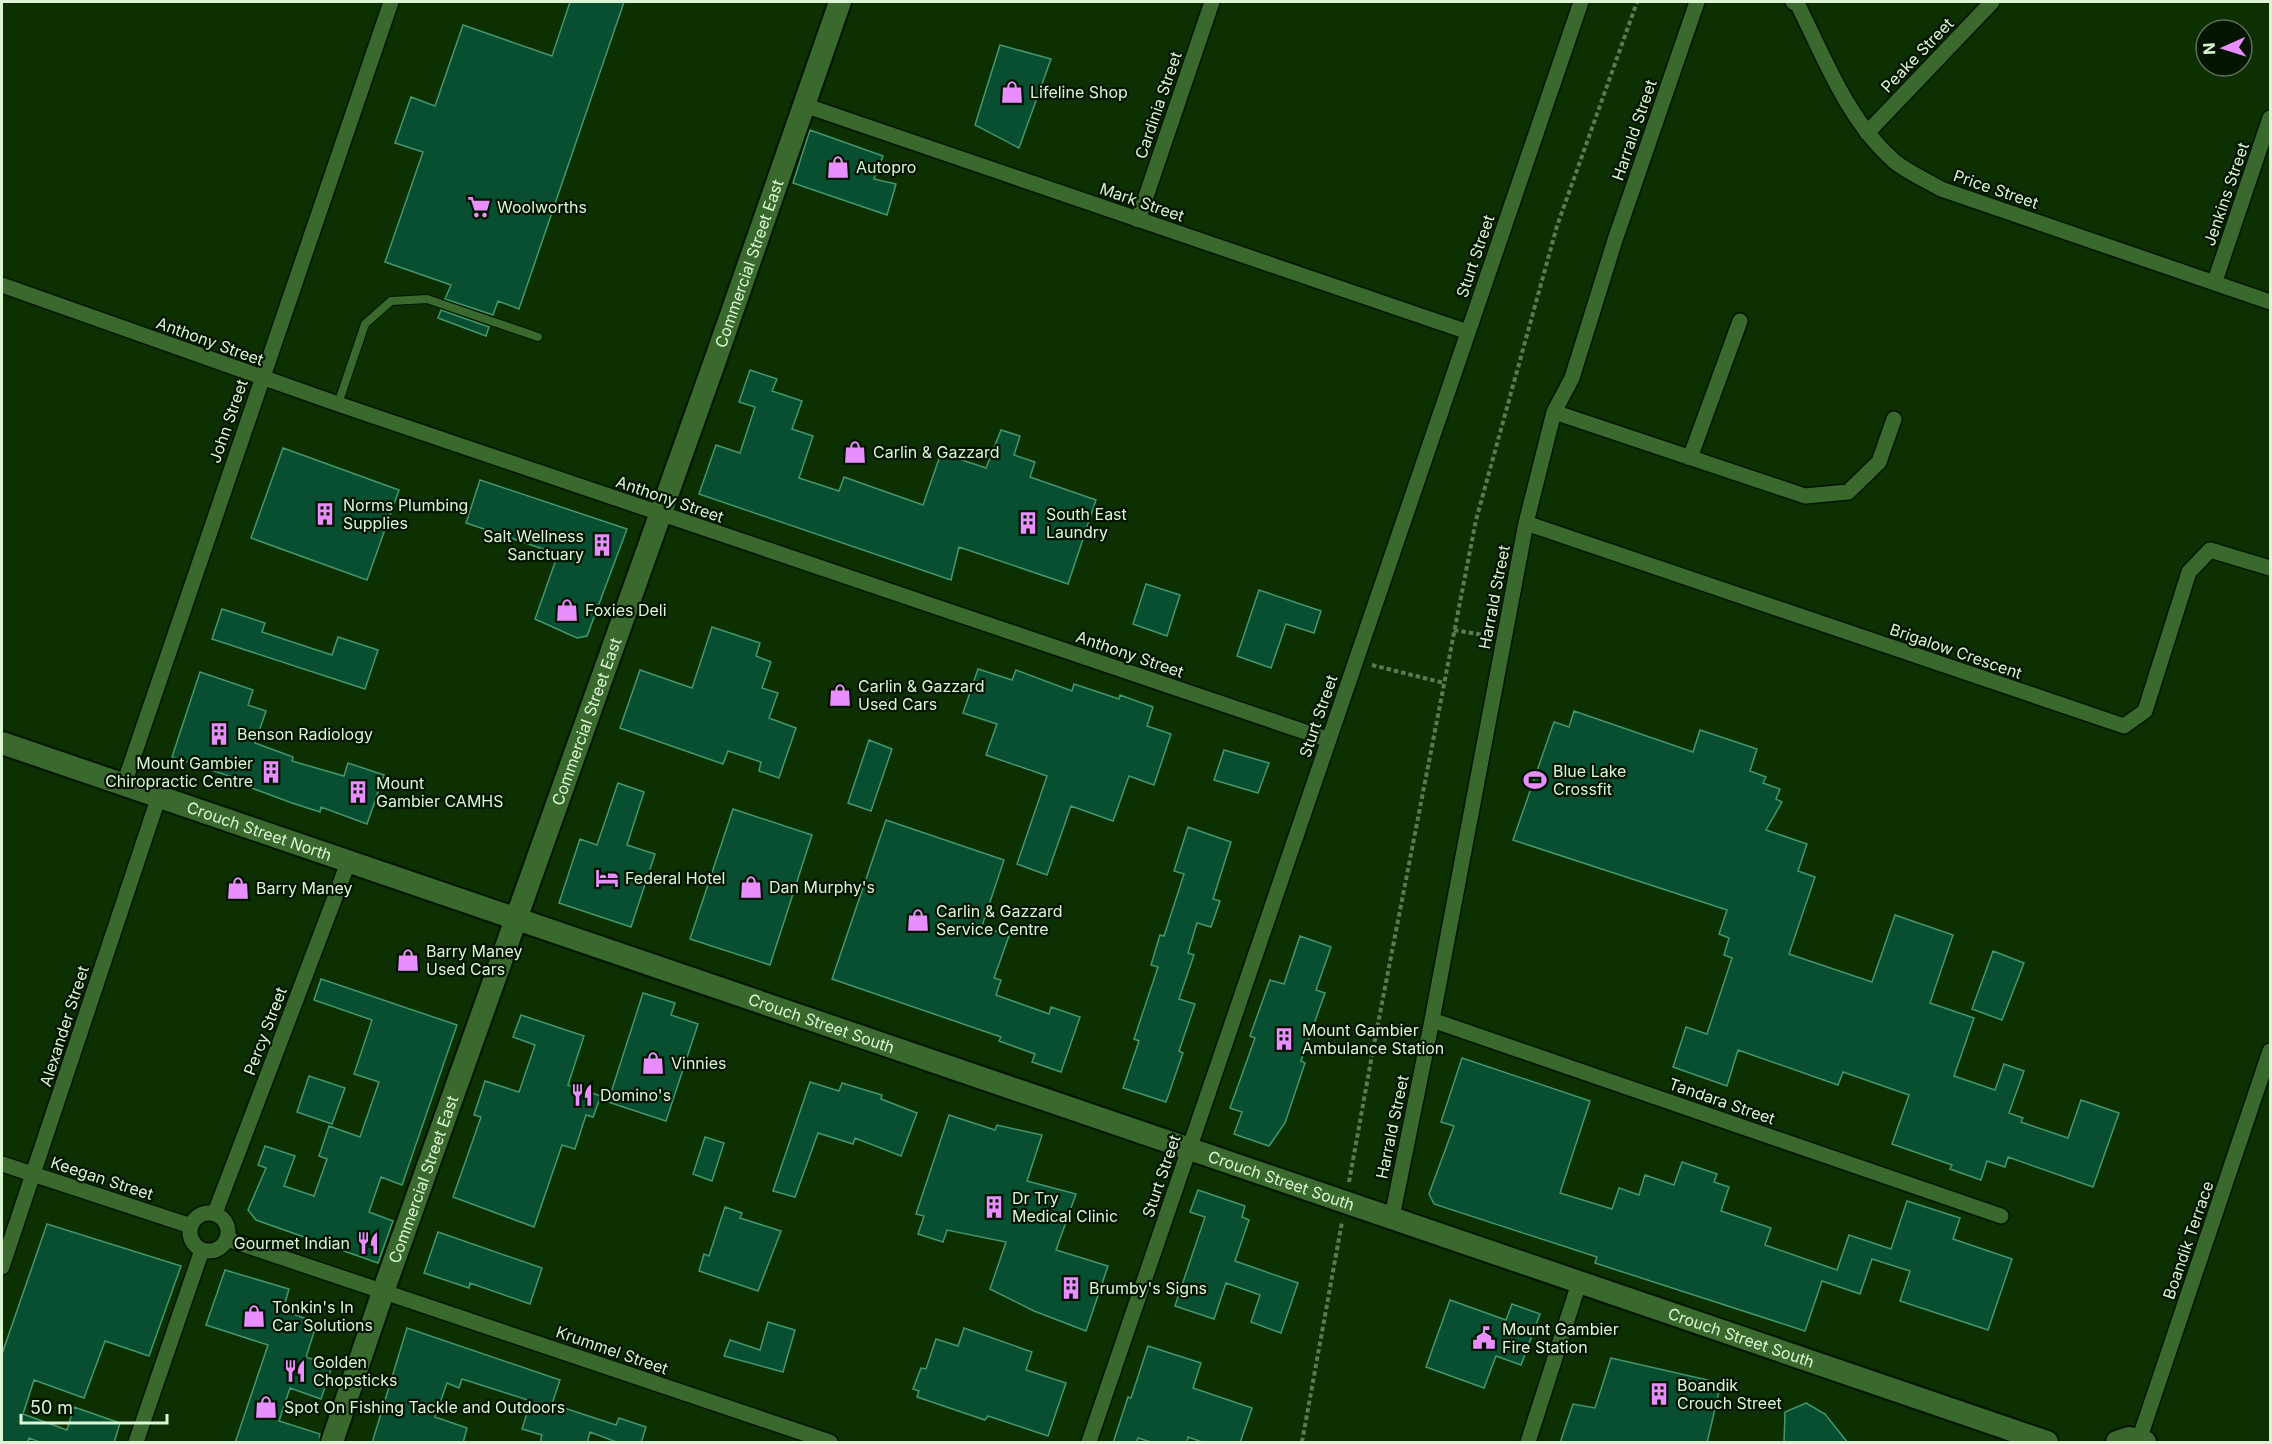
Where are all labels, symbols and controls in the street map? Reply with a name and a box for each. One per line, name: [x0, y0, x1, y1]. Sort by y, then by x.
street label: Peake Street: [1876, 14, 1958, 96]
north arrow: [2194, 18, 2254, 78]
text: N: [2199, 42, 2219, 55]
street label: Cardinia Street: [1130, 49, 1186, 161]
street label: Harrald Street: [1607, 77, 1661, 183]
shop icon: Lifeline Shop: [999, 79, 1025, 105]
place label: Lifeline Shop: [1030, 82, 1128, 102]
street label: Jenkins Street: [2199, 140, 2253, 248]
shop icon: Autopro: [825, 154, 851, 180]
place label: Autopro: [856, 157, 916, 177]
street label: Price Street: [1951, 165, 2041, 213]
street label: Commercial Street East: [710, 177, 787, 350]
street label: Mark Street: [1097, 178, 1187, 226]
supermarket icon: Woolworths: [466, 194, 492, 220]
place label: Woolworths: [497, 197, 587, 217]
street label: Sturt Street: [1452, 212, 1498, 300]
street label: Anthony Street: [154, 312, 266, 370]
street label: John Street: [204, 376, 252, 466]
shop icon: Carlin & Gazzard: [842, 439, 868, 465]
place label: Carlin & Gazzard: [873, 442, 1000, 462]
street label: Anthony Street: [613, 471, 727, 527]
place label: Norms Plumbing Supplies: [343, 495, 468, 533]
building icon: Norms Plumbing Supplies: [312, 501, 338, 527]
place label: South East Laundry: [1046, 504, 1127, 542]
building icon: South East Laundry: [1015, 510, 1041, 536]
place label: Salt Wellness Sanctuary: [483, 526, 584, 564]
building icon: Salt Wellness Sanctuary: [589, 532, 615, 558]
street label: Harrald Street: [1474, 543, 1514, 651]
shop icon: Foxies Deli: [554, 597, 580, 623]
place label: Foxies Deli: [585, 600, 667, 620]
street label: Brigalow Crescent: [1887, 619, 2025, 683]
street label: Anthony Street: [1073, 626, 1187, 682]
street label: Commercial Street East: [547, 635, 625, 808]
street label: Sturt Street: [1295, 672, 1341, 760]
place label: Carlin & Gazzard Used Cars: [858, 676, 985, 714]
shop icon: Carlin & Gazzard Used Cars: [827, 682, 853, 708]
building icon: Benson Radiology: [206, 721, 232, 747]
place label: Benson Radiology: [237, 724, 373, 744]
place label: Mount Gambier Chiropractic Centre: [105, 753, 253, 791]
building icon: Mount Gambier Chiropractic Centre: [258, 759, 284, 785]
place label: Blue Lake Crossfit: [1553, 761, 1626, 799]
sports icon: Blue Lake Crossfit: [1522, 767, 1548, 793]
place label: Mount Gambier CAMHS: [376, 773, 503, 811]
building icon: Mount Gambier CAMHS: [345, 779, 371, 805]
street label: Crouch Street North: [184, 797, 334, 865]
hotel icon: Federal Hotel: [594, 865, 620, 891]
place label: Federal Hotel: [625, 868, 725, 888]
shop icon: Dan Murphy's: [738, 874, 764, 900]
shop icon: Barry Maney: [225, 875, 251, 901]
place label: Dan Murphy's: [769, 877, 875, 897]
place label: Barry Maney: [256, 878, 352, 898]
place label: Carlin & Gazzard Service Centre: [936, 901, 1063, 939]
shop icon: Carlin & Gazzard Service Centre: [905, 907, 931, 933]
place label: Barry Maney Used Cars: [426, 941, 522, 979]
shop icon: Barry Maney Used Cars: [395, 947, 421, 973]
street label: Alexander Street: [35, 963, 93, 1089]
street label: Percy Street: [239, 984, 291, 1078]
street label: Crouch Street South: [746, 989, 897, 1057]
place label: Mount Gambier Ambulance Station: [1302, 1020, 1444, 1058]
building icon: Mount Gambier Ambulance Station: [1271, 1026, 1297, 1052]
shop icon: Vinnies: [640, 1050, 666, 1076]
place label: Vinnies: [671, 1053, 726, 1073]
street label: Harrald Street: [1371, 1073, 1413, 1181]
street label: Tandara Street: [1666, 1073, 1778, 1129]
restaurant icon: Domino's: [569, 1082, 595, 1108]
place label: Domino's: [600, 1085, 671, 1105]
street label: Commercial Street East: [384, 1093, 462, 1266]
street label: Sturt Street: [1138, 1132, 1184, 1220]
street label: Crouch Street South: [1206, 1146, 1357, 1215]
street label: Keegan Street: [48, 1152, 156, 1204]
street label: Boandik Terrace: [2158, 1178, 2218, 1302]
place label: Dr Try Medical Clinic: [1012, 1188, 1118, 1226]
building icon: Dr Try Medical Clinic: [981, 1194, 1007, 1220]
restaurant icon: Gourmet Indian: [355, 1230, 381, 1256]
place label: Gourmet Indian: [234, 1233, 350, 1253]
building icon: Brumby's Signs: [1058, 1275, 1084, 1301]
place label: Brumby's Signs: [1089, 1278, 1207, 1298]
place label: Tonkin's In Car Solutions: [272, 1297, 373, 1335]
shop icon: Tonkin's In Car Solutions: [241, 1303, 267, 1329]
street label: Crouch Street South: [1665, 1303, 1817, 1372]
place label: Mount Gambier Fire Station: [1502, 1319, 1619, 1357]
street label: Krummel Street: [553, 1321, 671, 1379]
public building icon: Mount Gambier Fire Station: [1471, 1325, 1497, 1351]
place label: Golden Chopsticks: [313, 1352, 397, 1390]
restaurant icon: Golden Chopsticks: [282, 1358, 308, 1384]
place label: Boandik Crouch Street: [1677, 1375, 1782, 1413]
building icon: Boandik Crouch Street: [1646, 1381, 1672, 1407]
scale bar: [21, 1387, 166, 1425]
shop icon: Spot On Fishing Tackle and Outdoors: [253, 1394, 279, 1420]
text: 50 m: [30, 1397, 73, 1418]
place label: Spot On Fishing Tackle and Outdoors: [284, 1397, 565, 1417]

